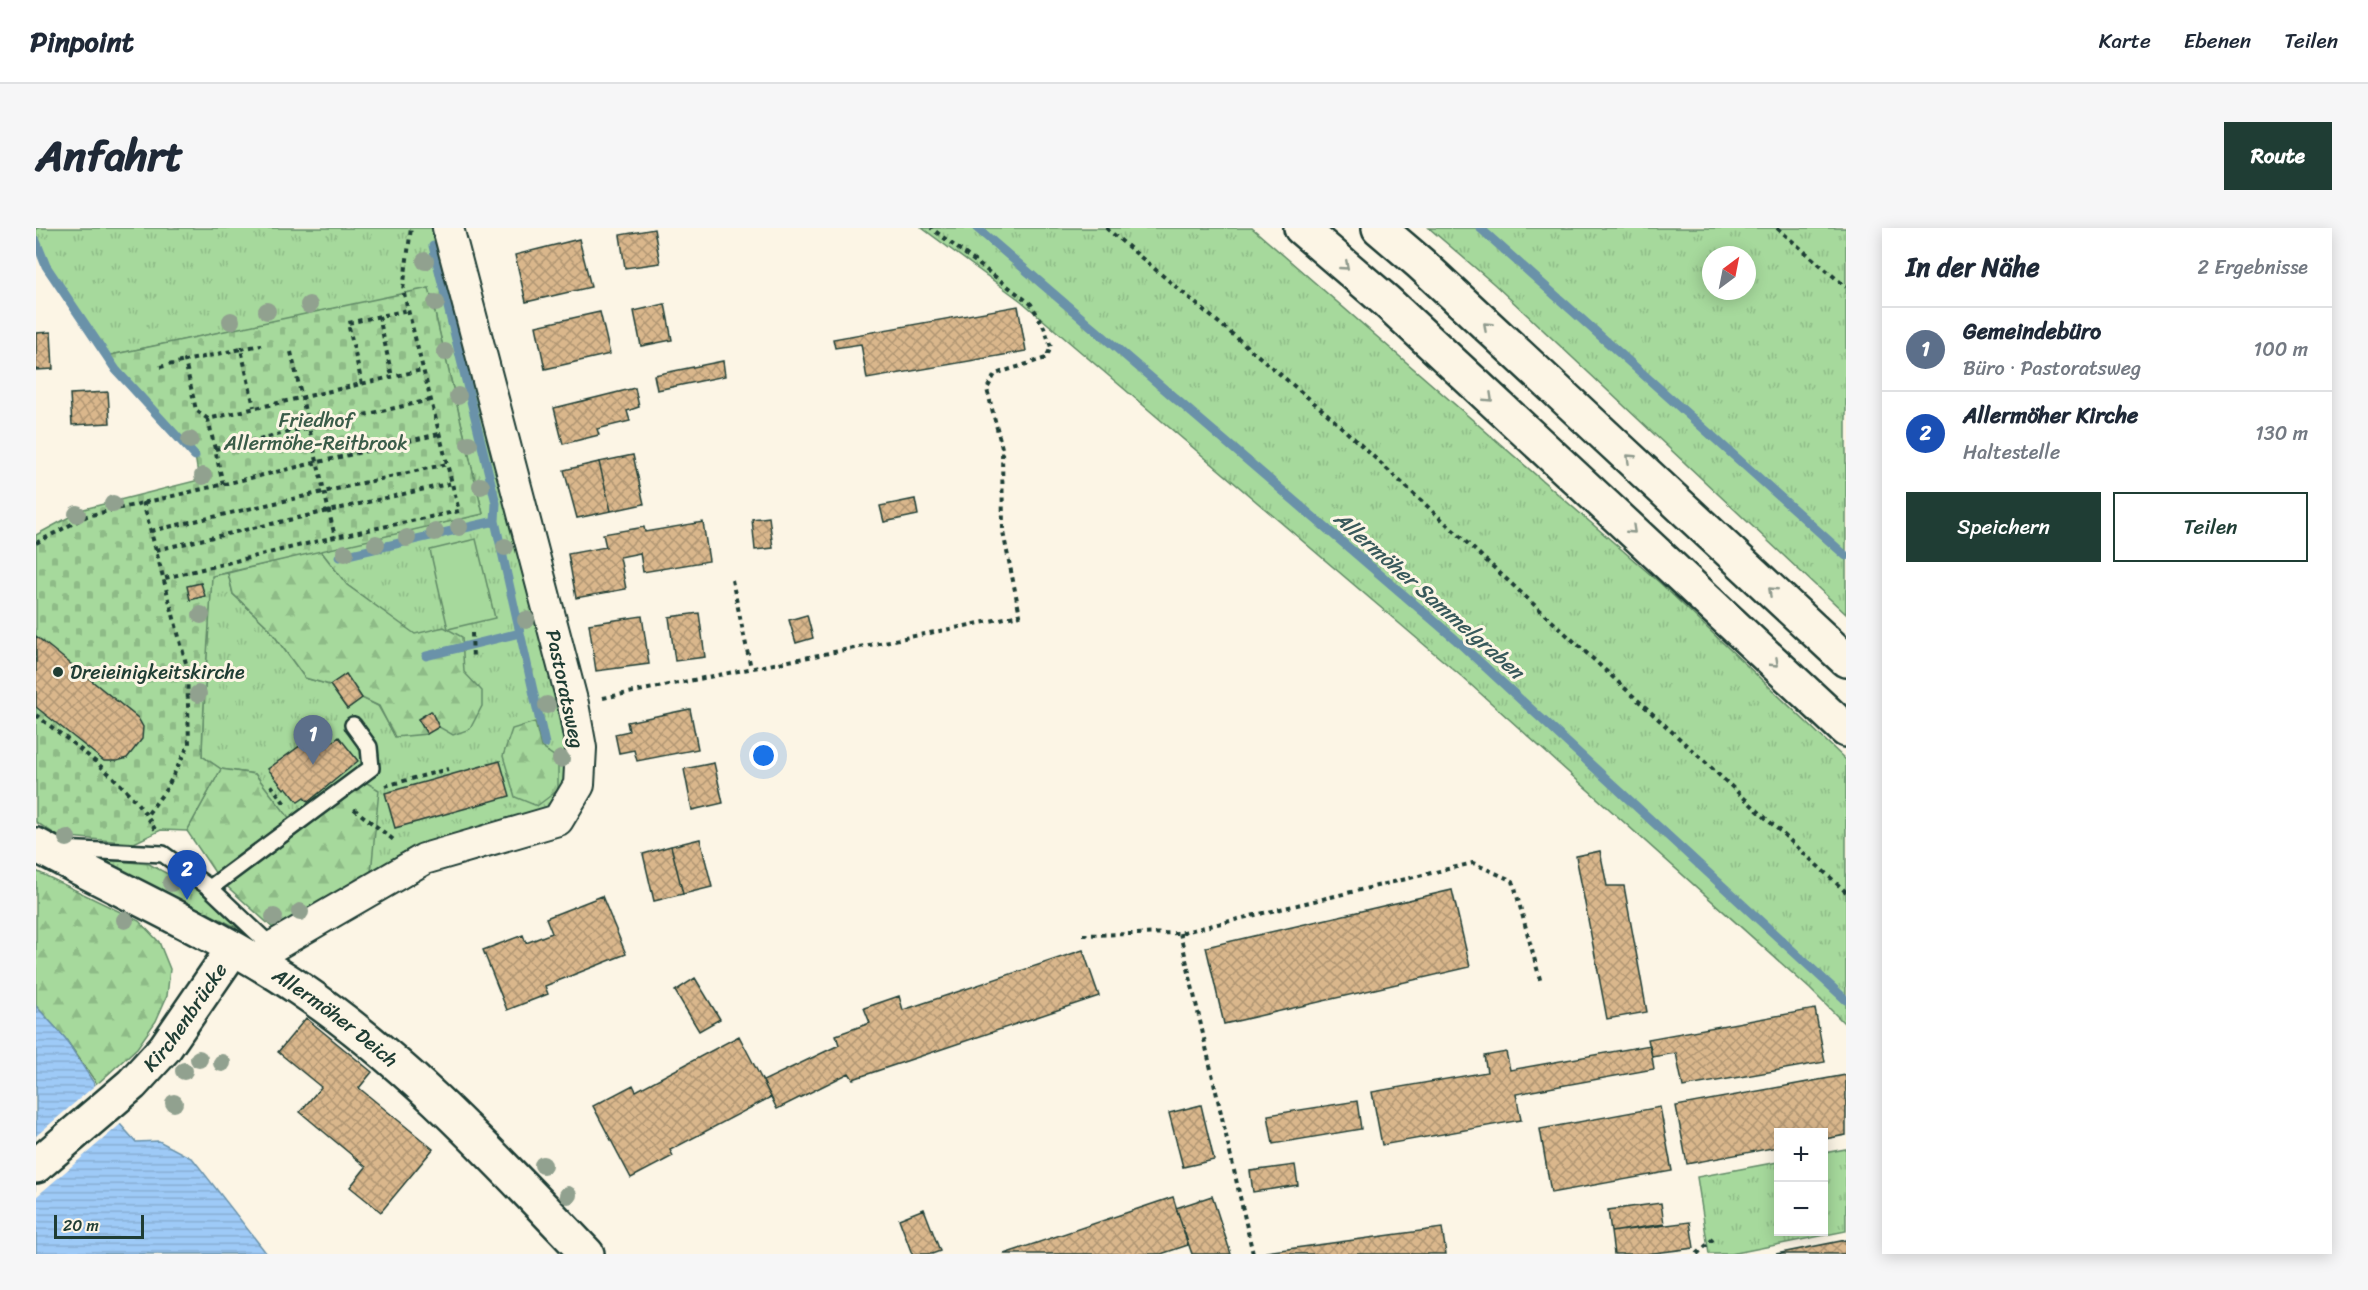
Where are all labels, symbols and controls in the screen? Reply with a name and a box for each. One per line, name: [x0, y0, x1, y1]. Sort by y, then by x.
text: Pinpoint: [30, 17, 134, 66]
text: Karte: [2099, 22, 2151, 60]
text: Ebenen: [2184, 22, 2251, 60]
text: Teilen: [2284, 22, 2338, 60]
text: Anfahrt: [36, 119, 183, 193]
button: Route: [2224, 122, 2332, 190]
text: In der Nähe: [1906, 244, 2040, 290]
north arrow: [1702, 246, 1756, 300]
text: 2 Ergebnisse: [2198, 250, 2308, 285]
one-way arrow: [1338, 259, 1349, 270]
text: Gemeindebüro: [1963, 312, 2101, 351]
one-way arrow: [1483, 322, 1494, 333]
text: 1: [1921, 332, 1930, 367]
text: 100 m: [2254, 332, 2308, 367]
text: Büro · Pastoratsweg: [1963, 351, 2141, 386]
one-way arrow: [1482, 390, 1493, 401]
text: Allermöher Kirche: [1963, 396, 2138, 435]
park label: Friedhof Allermöhe-Reitbrook: [223, 403, 408, 461]
text: 2: [1920, 416, 1931, 451]
text: 130 m: [2255, 416, 2308, 451]
text: Haltestelle: [1963, 435, 2060, 470]
one-way arrow: [1626, 455, 1637, 466]
button: Speichern: [1906, 492, 2101, 562]
button: Teilen: [2113, 492, 2308, 562]
water label: Allermöher Sammelgraben: [1324, 500, 1535, 691]
one-way arrow: [1625, 523, 1636, 534]
one-way arrow: [1769, 588, 1780, 599]
street label: Pastoratsweg: [535, 626, 595, 752]
place label: Dreieinigkeitskirche: [70, 655, 245, 690]
one-way arrow: [1767, 656, 1778, 667]
marker: Dreieinigkeitskirche: [51, 665, 65, 679]
pin: 1: [294, 716, 332, 765]
your location: [749, 741, 778, 770]
pin: 2: [168, 850, 206, 900]
street label: Kirchenbrücke: [134, 955, 237, 1080]
street label: Allermöher Deich: [265, 957, 406, 1076]
map controls: [1774, 1128, 1828, 1236]
button: +: [1774, 1128, 1828, 1182]
button: −: [1774, 1182, 1828, 1236]
text: 20 m: [63, 1211, 99, 1240]
scale bar: [54, 1212, 144, 1240]

